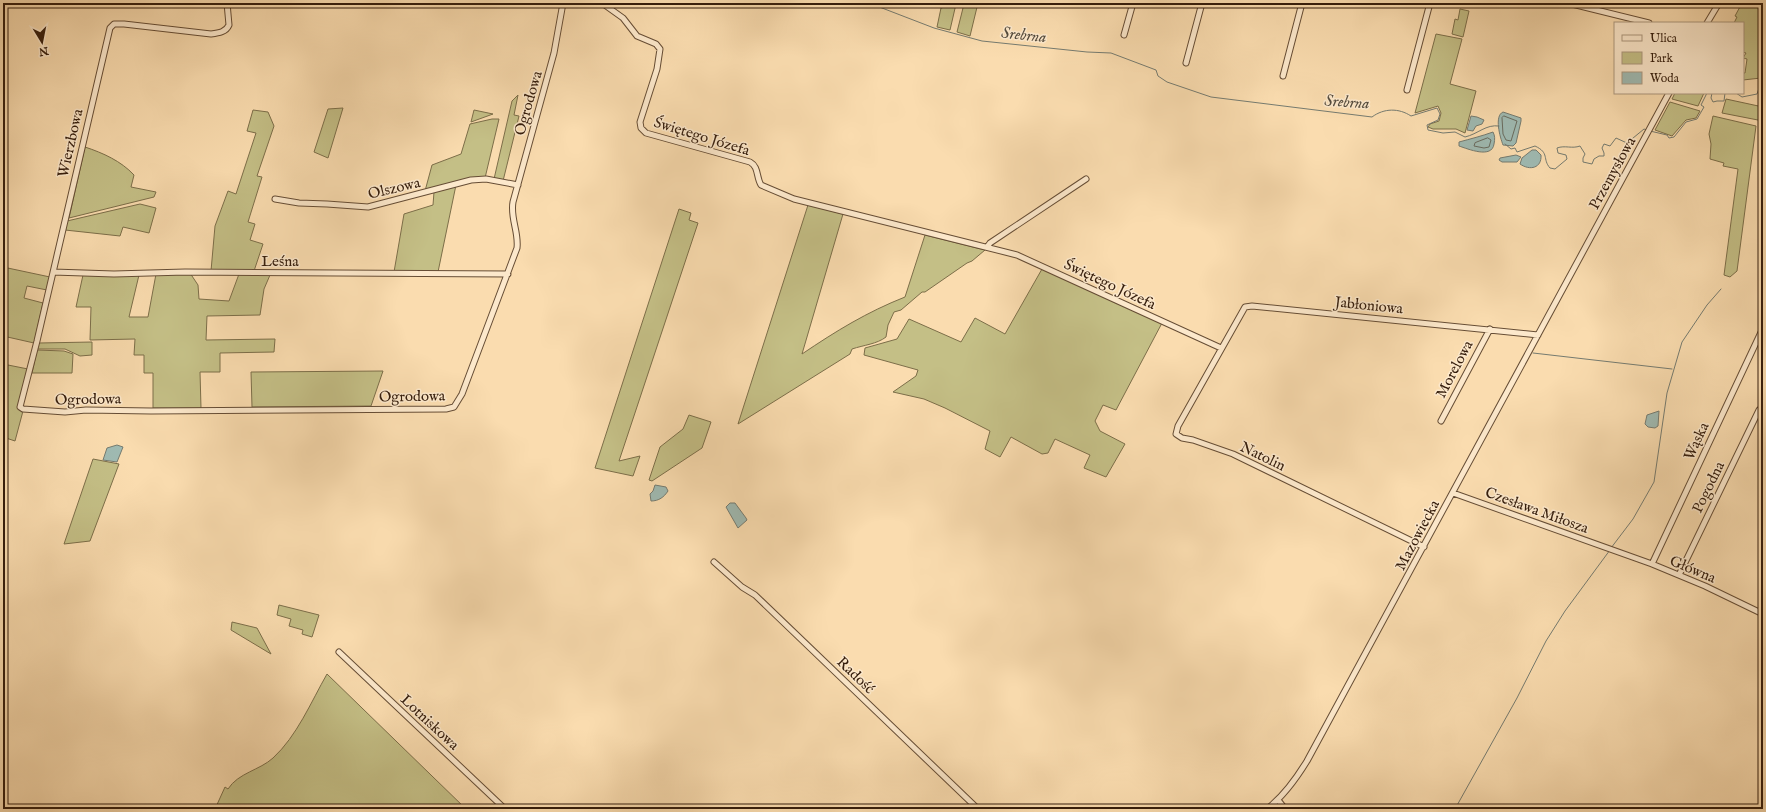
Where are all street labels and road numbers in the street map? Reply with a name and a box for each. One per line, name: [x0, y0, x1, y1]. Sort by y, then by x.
street label: Ogrodowa: [510, 68, 547, 138]
street label: Wierzbowa: [53, 106, 88, 179]
street label: Świętego Józefa: [652, 113, 753, 160]
street label: Przemysłowa: [1585, 133, 1640, 213]
street label: Olszowa: [366, 173, 423, 204]
street label: Leśna: [261, 252, 299, 271]
street label: Świętego Józefa: [1061, 255, 1159, 314]
street label: Jabłoniowa: [1332, 292, 1404, 319]
street label: Morelowa: [1431, 337, 1478, 401]
street label: Ogrodowa: [379, 386, 446, 407]
street label: Ogrodowa: [55, 389, 122, 410]
street label: Wąska: [1679, 419, 1714, 463]
street label: Natolin: [1237, 437, 1289, 476]
street label: Pogodna: [1688, 458, 1729, 516]
street label: Czesława Miłosza: [1483, 483, 1592, 538]
street label: Mazowiecka: [1391, 496, 1444, 574]
street label: Główna: [1667, 551, 1719, 588]
street label: Radość: [833, 653, 879, 698]
street label: Lotniskowa: [396, 690, 463, 755]

